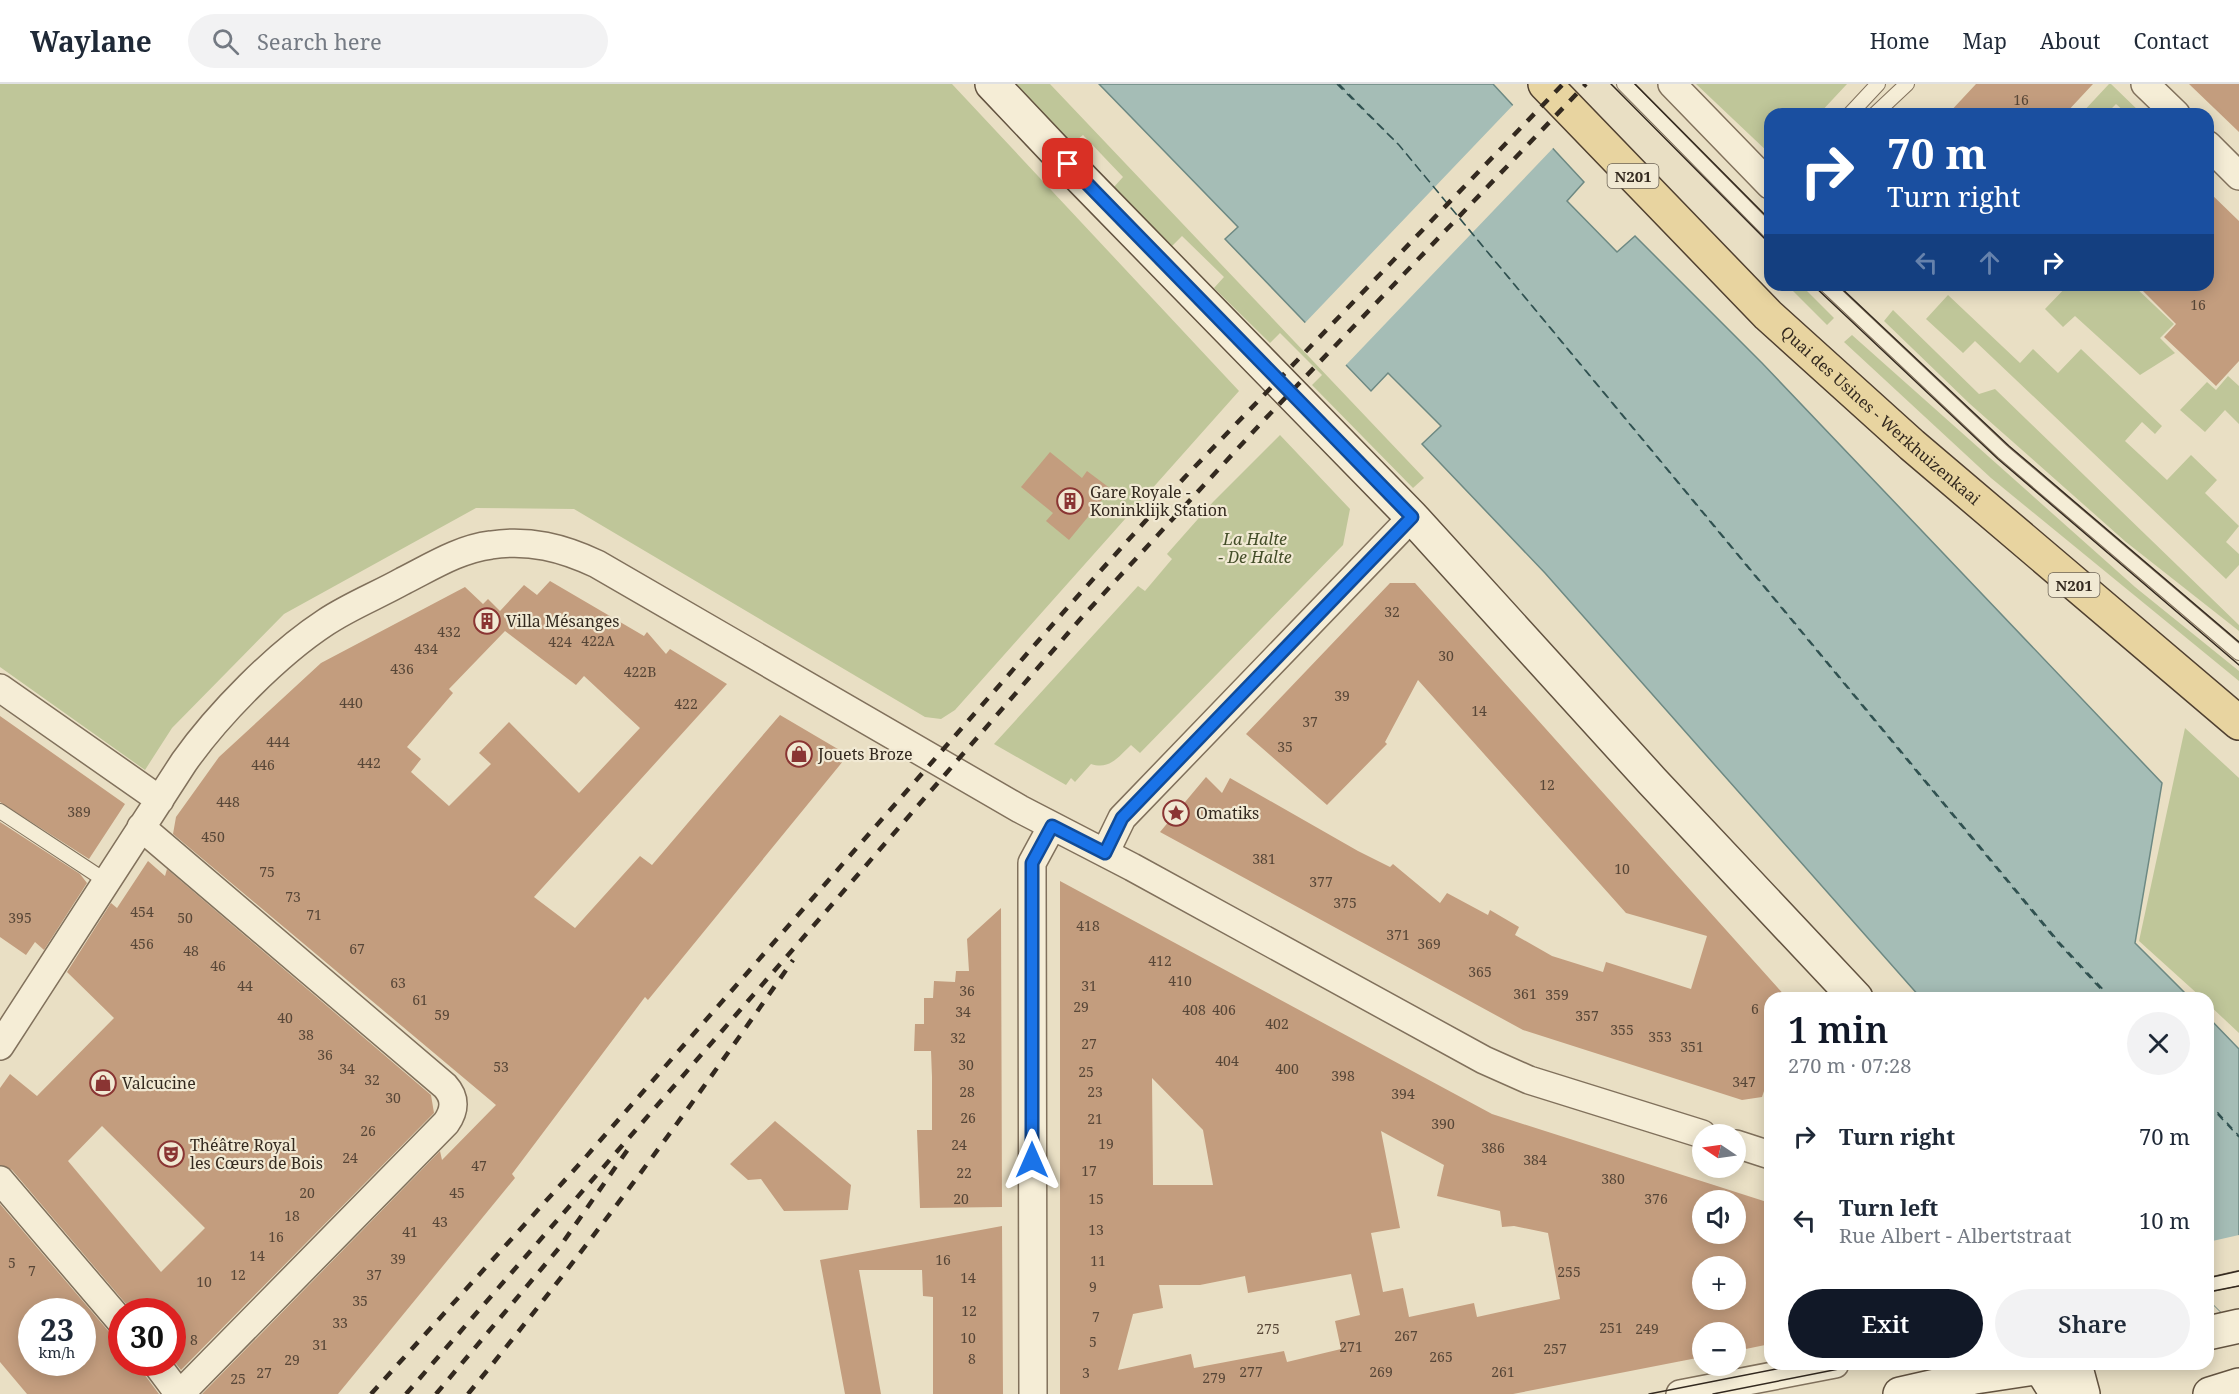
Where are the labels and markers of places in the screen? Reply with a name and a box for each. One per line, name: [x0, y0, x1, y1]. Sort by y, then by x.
pin: [1042, 138, 1093, 189]
place label: Gare Royale - Koninklijk Station: [1090, 481, 1227, 521]
building icon: Gare Royale - Koninklijk Station: [1055, 486, 1085, 516]
building icon: Villa Mésanges: [472, 606, 502, 636]
place label: Villa Mésanges: [506, 610, 620, 632]
shop icon: Jouets Broze: [784, 739, 814, 769]
place label: Jouets Broze: [817, 743, 913, 765]
place icon: Omatiks: [1161, 798, 1191, 828]
place label: Omatiks: [1196, 802, 1259, 824]
shop icon: Valcucine: [88, 1068, 118, 1098]
place label: Valcucine: [122, 1072, 196, 1094]
place label: Théâtre Royal les Cœurs de Bois: [190, 1134, 323, 1174]
theatre icon: Théâtre Royal les Cœurs de Bois: [156, 1139, 186, 1169]

